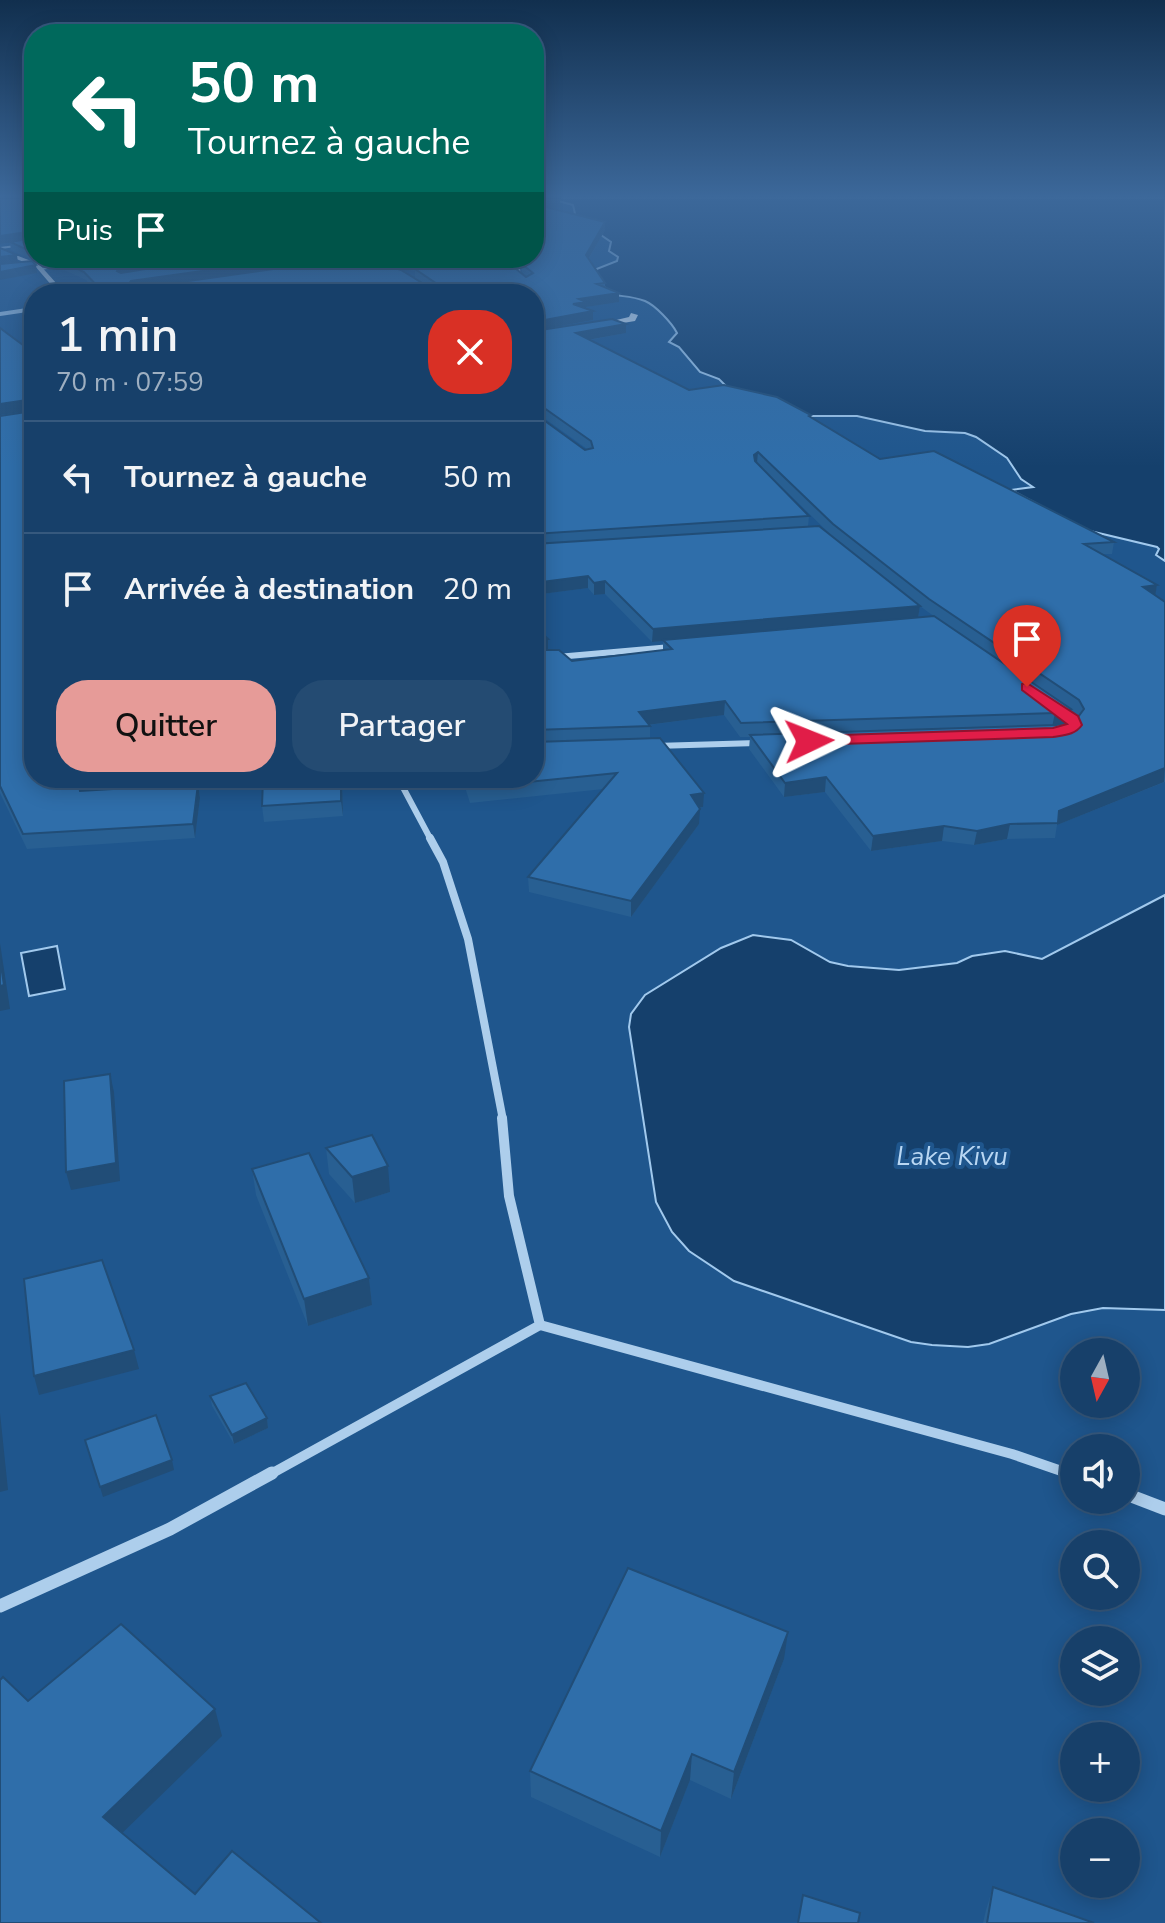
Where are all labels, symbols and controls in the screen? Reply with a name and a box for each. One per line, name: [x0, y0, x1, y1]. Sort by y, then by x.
text: 50 m: [188, 45, 319, 122]
icon: left: [56, 56, 160, 160]
text: Tournez à gauche: [188, 118, 470, 167]
icon: arrive: [129, 208, 173, 252]
text: Puis: [56, 210, 113, 251]
text: 1 min: [56, 302, 178, 368]
button: close: [428, 310, 512, 394]
text: 70 m · 07:59: [56, 365, 204, 400]
icon: left: [56, 455, 100, 499]
text: Tournez à gauche: [124, 457, 367, 498]
text: 50 m: [443, 457, 512, 498]
icon: arrive: [56, 567, 100, 611]
text: Arrivée à destination: [124, 569, 414, 610]
text: 20 m: [443, 569, 512, 610]
pin: [993, 605, 1061, 687]
icon: arrive: [1005, 617, 1049, 661]
button: Quitter: [56, 680, 276, 772]
button: Partager: [292, 680, 512, 772]
position arrow: [767, 699, 851, 783]
water label: Lake Kivu: [896, 1139, 1008, 1174]
north arrow: [1060, 1338, 1140, 1418]
map controls: [1060, 1338, 1140, 1898]
button: sound: [1060, 1434, 1140, 1514]
button: search: [1060, 1530, 1140, 1610]
button: layers: [1060, 1626, 1140, 1706]
button: +: [1060, 1722, 1140, 1802]
button: −: [1060, 1818, 1140, 1898]

